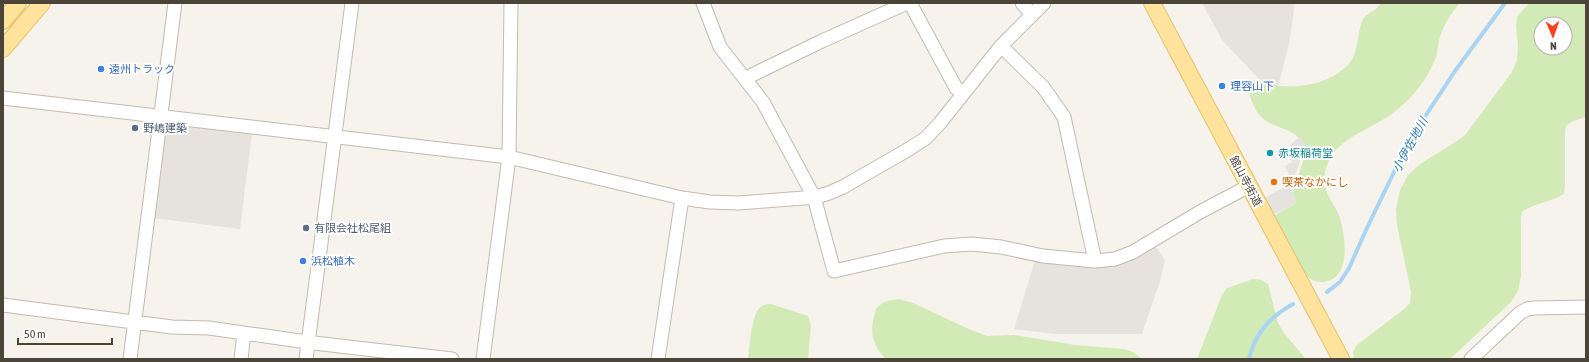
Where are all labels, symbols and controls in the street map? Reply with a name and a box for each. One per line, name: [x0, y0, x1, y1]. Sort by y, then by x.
north arrow: [1533, 16, 1573, 56]
text: N: [1550, 40, 1557, 52]
place label: 遠州トラック: [109, 63, 175, 75]
marker: 遠州トラック: [96, 64, 106, 74]
place label: 理容山下: [1230, 80, 1274, 92]
marker: 理容山下: [1217, 81, 1227, 91]
water label: 小伊佐地川: [1389, 114, 1432, 175]
place label: 野嶋建築: [143, 122, 187, 134]
marker: 野嶋建築: [130, 123, 140, 133]
place label: 赤坂稲荷堂: [1278, 147, 1333, 159]
marker: 赤坂稲荷堂: [1265, 148, 1275, 158]
street label: 舘山寺街道: [1228, 154, 1264, 208]
place label: 喫茶なかにし: [1282, 176, 1348, 188]
marker: 喫茶なかにし: [1269, 177, 1279, 187]
place label: 有限会社松尾組: [314, 222, 391, 234]
marker: 有限会社松尾組: [301, 223, 311, 233]
place label: 浜松植木: [311, 255, 355, 267]
marker: 浜松植木: [298, 256, 308, 266]
scale bar: [18, 320, 112, 346]
text: 50 m: [24, 327, 46, 341]

